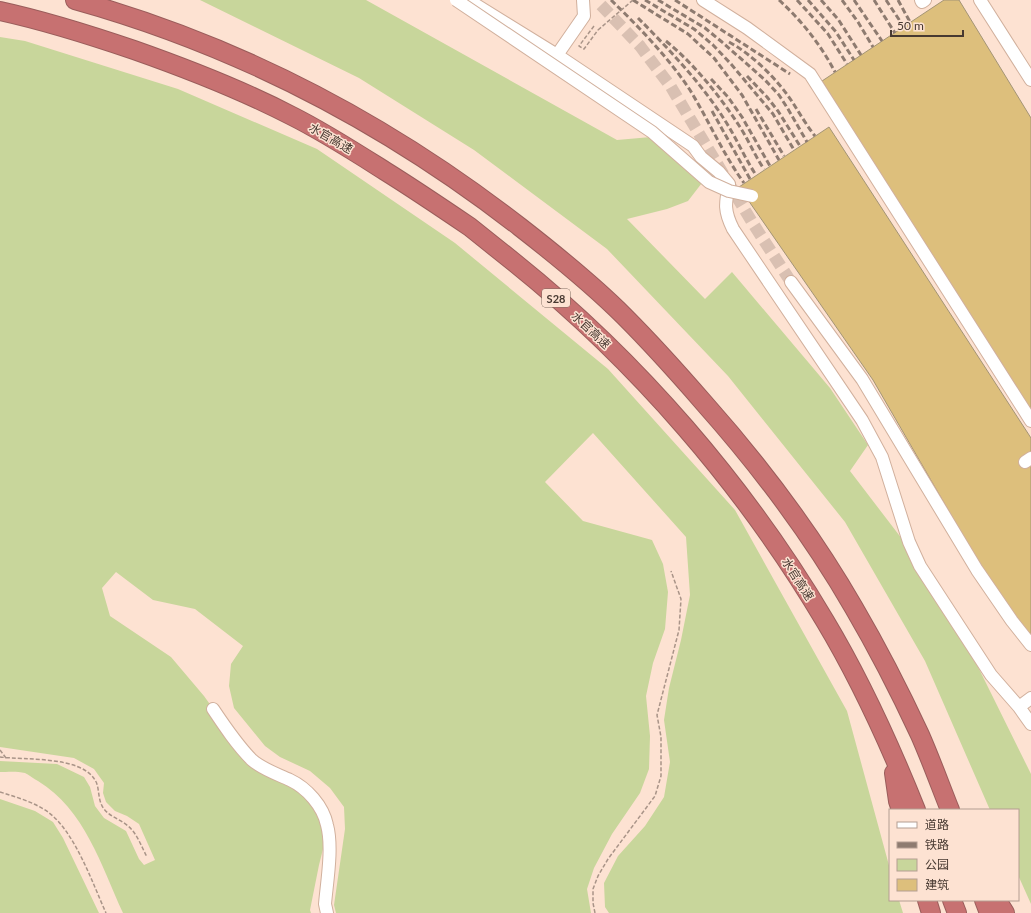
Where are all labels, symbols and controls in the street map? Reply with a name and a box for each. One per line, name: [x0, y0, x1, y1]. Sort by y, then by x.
scale bar: [891, 12, 963, 38]
text: 50 m: [897, 18, 924, 33]
street label: 水官高速: [306, 120, 356, 156]
road number: S28: [542, 289, 570, 307]
street label: 水官高速: [568, 308, 614, 352]
street label: 水官高速: [779, 555, 817, 603]
legend: [889, 809, 1019, 901]
text: 道路: [925, 817, 949, 832]
text: 铁路: [925, 837, 949, 852]
text: 公园: [925, 857, 949, 872]
text: 建筑: [925, 877, 949, 892]

